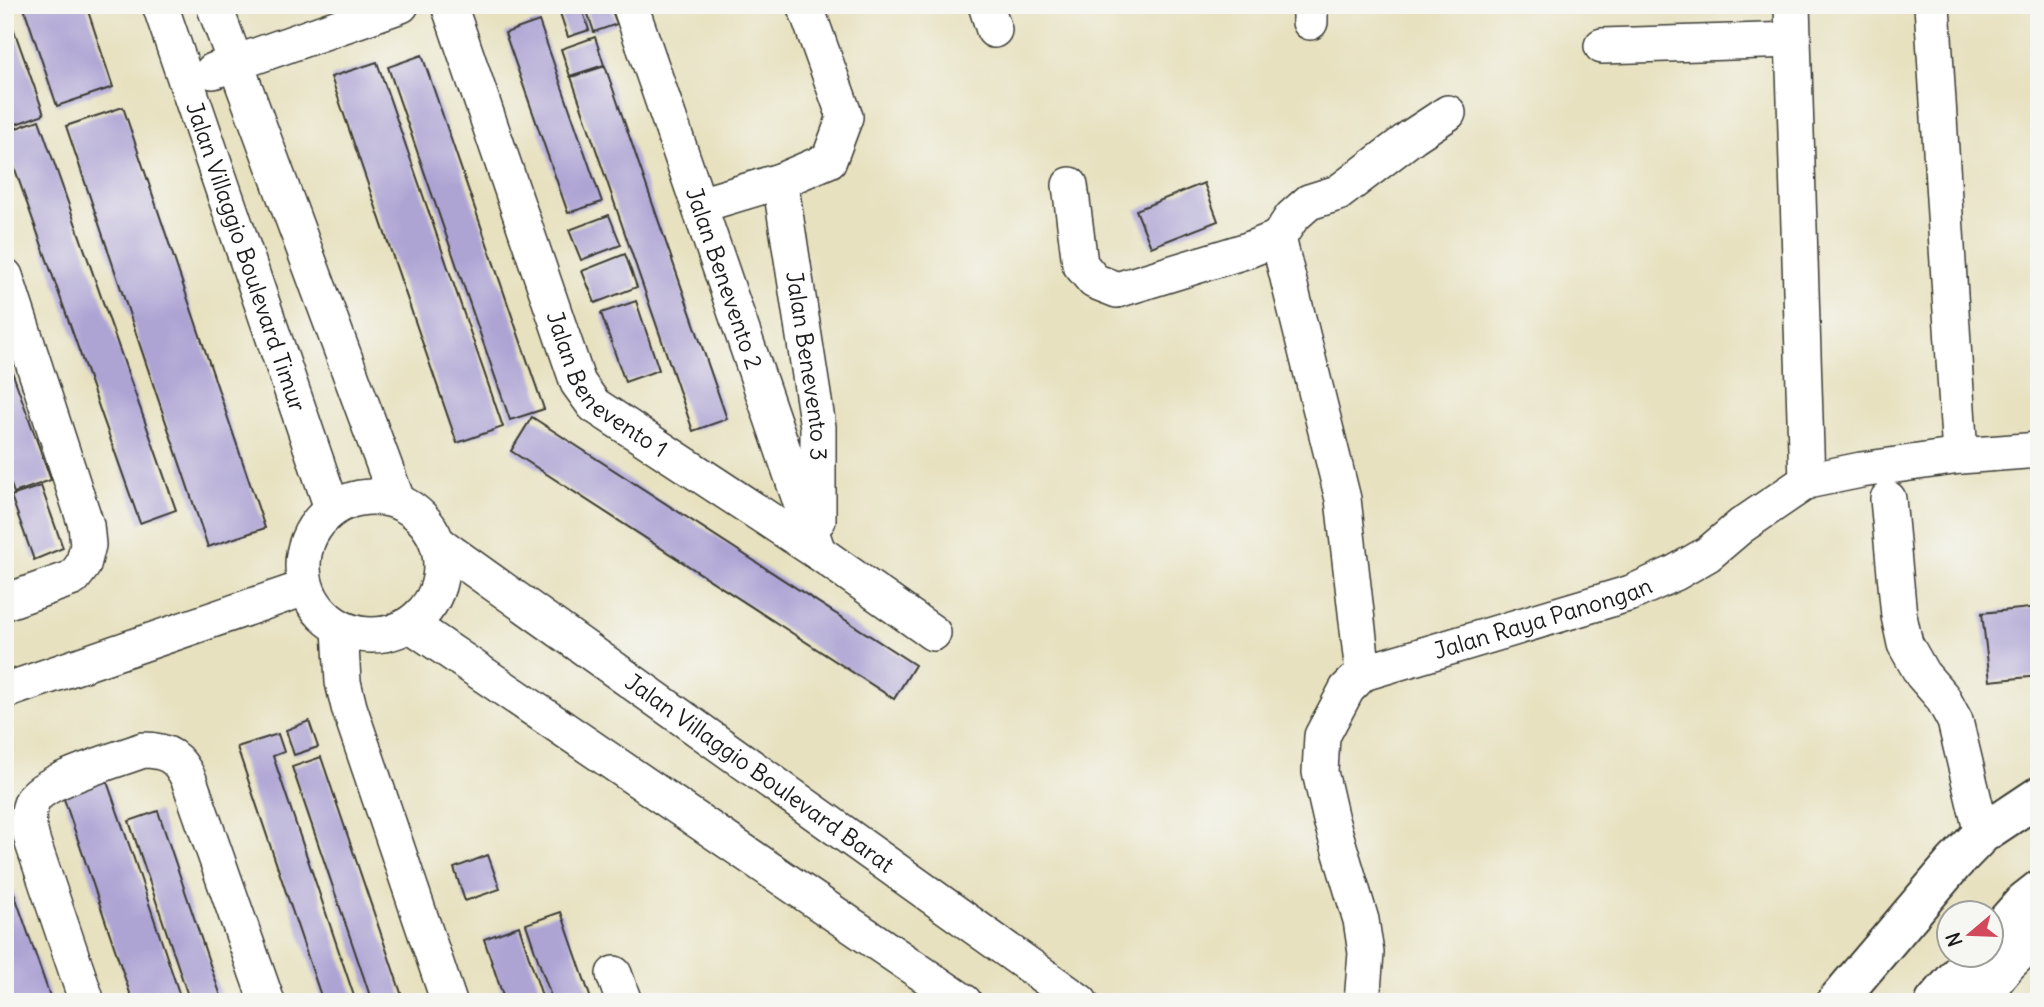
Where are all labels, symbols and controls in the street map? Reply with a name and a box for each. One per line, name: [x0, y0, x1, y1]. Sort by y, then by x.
street label: Jalan Villaggio Boulevard Timur: [180, 98, 313, 416]
street label: Jalan Benevento 2: [680, 183, 769, 373]
street label: Jalan Benevento 3: [780, 269, 833, 461]
street label: Jalan Benevento 1: [541, 307, 673, 463]
street label: Jalan Raya Panongan: [1430, 570, 1656, 665]
street label: Jalan Villaggio Boulevard Barat: [620, 667, 900, 879]
north arrow: [1936, 898, 2006, 968]
text: N: [1940, 929, 1967, 950]

